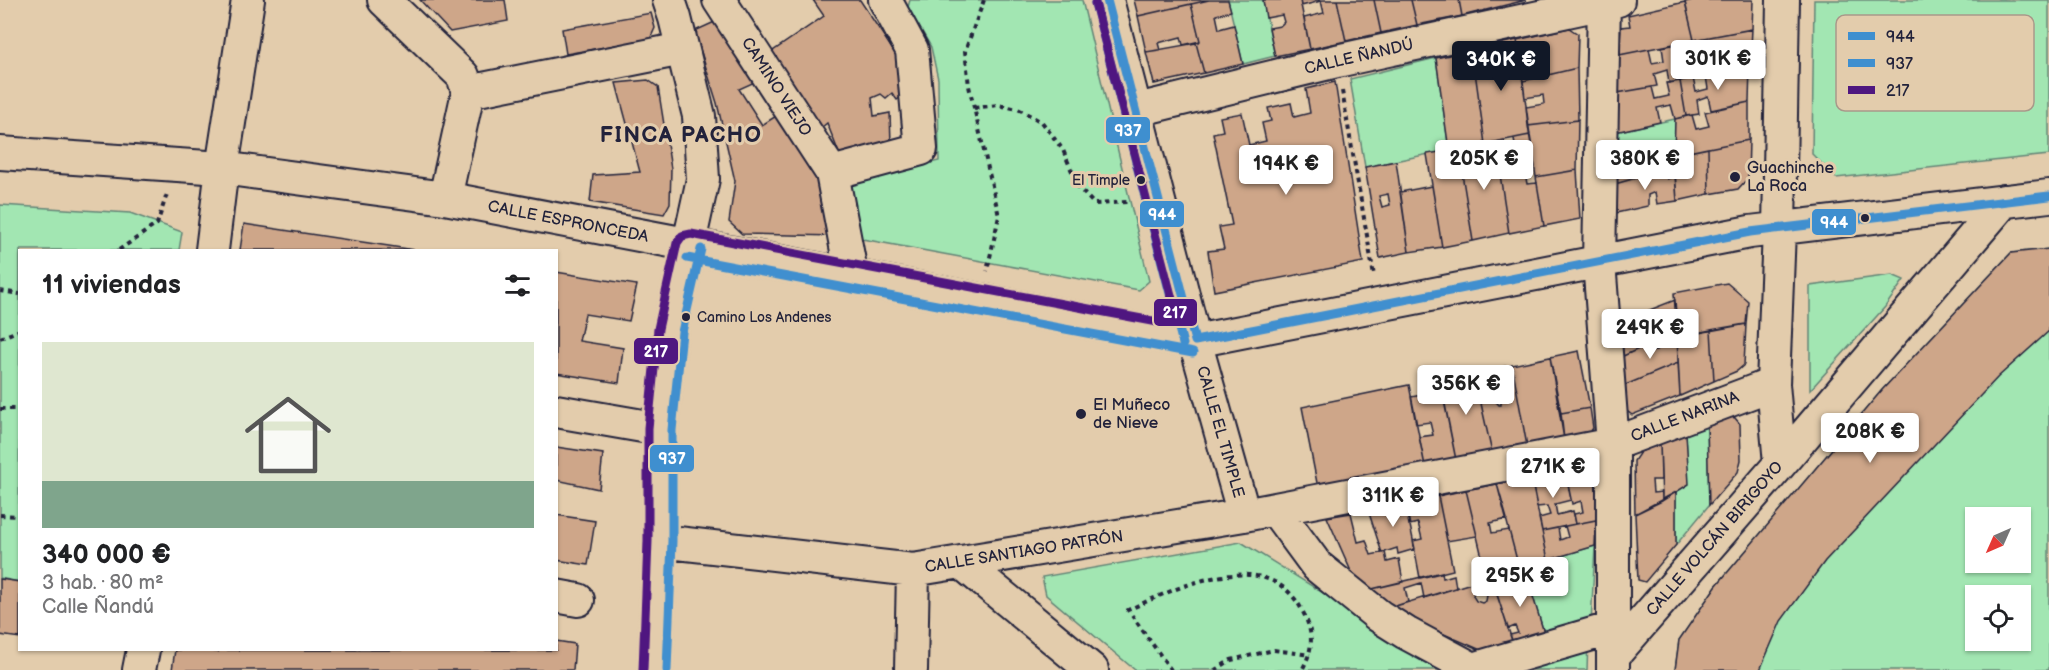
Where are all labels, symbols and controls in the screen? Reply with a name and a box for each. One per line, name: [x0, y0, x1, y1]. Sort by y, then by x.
legend: [1836, 15, 2034, 111]
text: 944: [1886, 28, 1915, 47]
street label: CALLE ÑANDÚ: [1302, 33, 1415, 79]
street label: CAMINO VIEJO: [737, 34, 815, 140]
pin: 301K €: [1669, 40, 1767, 91]
pin: 340K €: [1452, 41, 1550, 92]
text: 301K €: [1685, 47, 1751, 71]
text: 340K €: [1466, 48, 1536, 72]
text: 937: [1886, 55, 1913, 74]
text: 217: [1886, 82, 1909, 101]
line badge: 937: [1105, 116, 1151, 144]
district label: FINCA PACHO: [600, 122, 762, 149]
text: 937: [1114, 122, 1142, 141]
pin: 205K €: [1435, 140, 1533, 191]
pin: 380K €: [1596, 140, 1694, 191]
pin: 194K €: [1237, 145, 1335, 196]
text: 205K €: [1449, 147, 1519, 171]
text: 380K €: [1610, 147, 1680, 171]
text: 194K €: [1253, 152, 1319, 176]
place label: Guachinche La Roca: [1747, 159, 1834, 196]
marker: Guachinche La Roca: [1728, 170, 1742, 184]
place label: El Timple: [1072, 172, 1130, 189]
marker: El Timple: [1135, 174, 1147, 186]
street label: CALLE ESPRONCEDA: [486, 197, 650, 247]
line badge: 944: [1139, 200, 1185, 228]
text: 944: [1148, 206, 1177, 225]
line badge: 944: [1811, 208, 1857, 236]
unlabelled marker: [1859, 212, 1871, 224]
text: 944: [1820, 214, 1849, 233]
icon: filters: [501, 269, 534, 302]
text: 11 viviendas: [42, 270, 181, 301]
line badge: 217: [1153, 298, 1198, 327]
text: 217: [1163, 304, 1188, 323]
place label: Camino Los Andenes: [697, 309, 832, 326]
pin: 249K €: [1601, 309, 1699, 360]
marker: Camino Los Andenes: [680, 311, 692, 323]
text: 249K €: [1616, 316, 1684, 340]
line badge: 217: [633, 337, 679, 365]
text: 217: [644, 343, 669, 362]
street label: CALLE EL TIMPLE: [1192, 364, 1248, 500]
pin: 356K €: [1417, 365, 1515, 416]
text: 356K €: [1431, 372, 1501, 396]
icon: home: [234, 381, 342, 489]
street label: CALLE NARINA: [1628, 388, 1742, 446]
place label: El Muñeco de Nieve: [1093, 396, 1170, 433]
marker: El Muñeco de Nieve: [1074, 407, 1088, 421]
pin: 208K €: [1821, 413, 1919, 464]
text: 208K €: [1835, 420, 1905, 444]
line badge: 937: [649, 444, 695, 473]
pin: 271K €: [1504, 448, 1602, 499]
text: 937: [658, 450, 686, 469]
text: 271K €: [1521, 455, 1586, 479]
street label: CALLE VOLCÁN BIRIGOYO: [1641, 457, 1787, 620]
pin: 311K €: [1344, 477, 1442, 528]
text: 311K €: [1362, 484, 1424, 508]
north arrow: [1965, 507, 2031, 573]
map controls: [1965, 507, 2031, 651]
street label: CALLE SANTIAGO PATRÓN: [923, 525, 1125, 577]
text: 340 000 €: [42, 540, 171, 571]
pin: 295K €: [1471, 557, 1569, 608]
text: 295K €: [1485, 564, 1555, 588]
text: 3 hab. · 80 m²: [42, 571, 164, 595]
button: locate: [1965, 585, 2031, 651]
text: Calle Ñandú: [42, 595, 154, 619]

